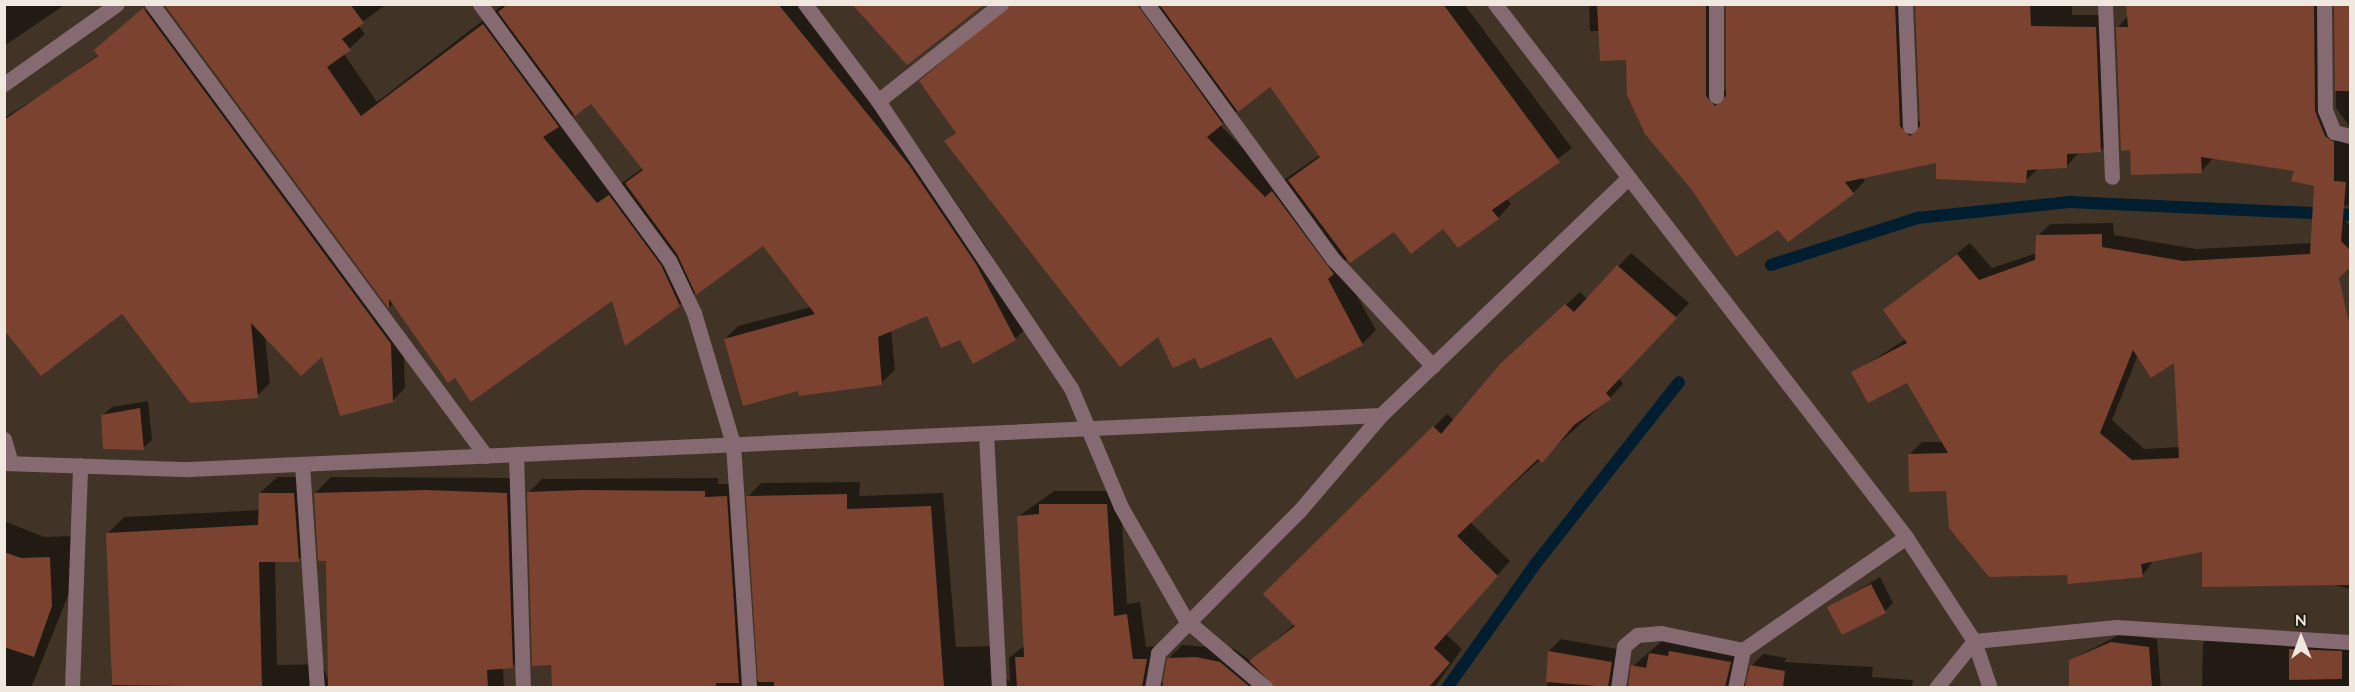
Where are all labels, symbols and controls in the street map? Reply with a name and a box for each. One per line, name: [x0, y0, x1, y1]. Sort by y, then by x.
north arrow: [2271, 608, 2331, 668]
text: N: [2295, 610, 2307, 630]

